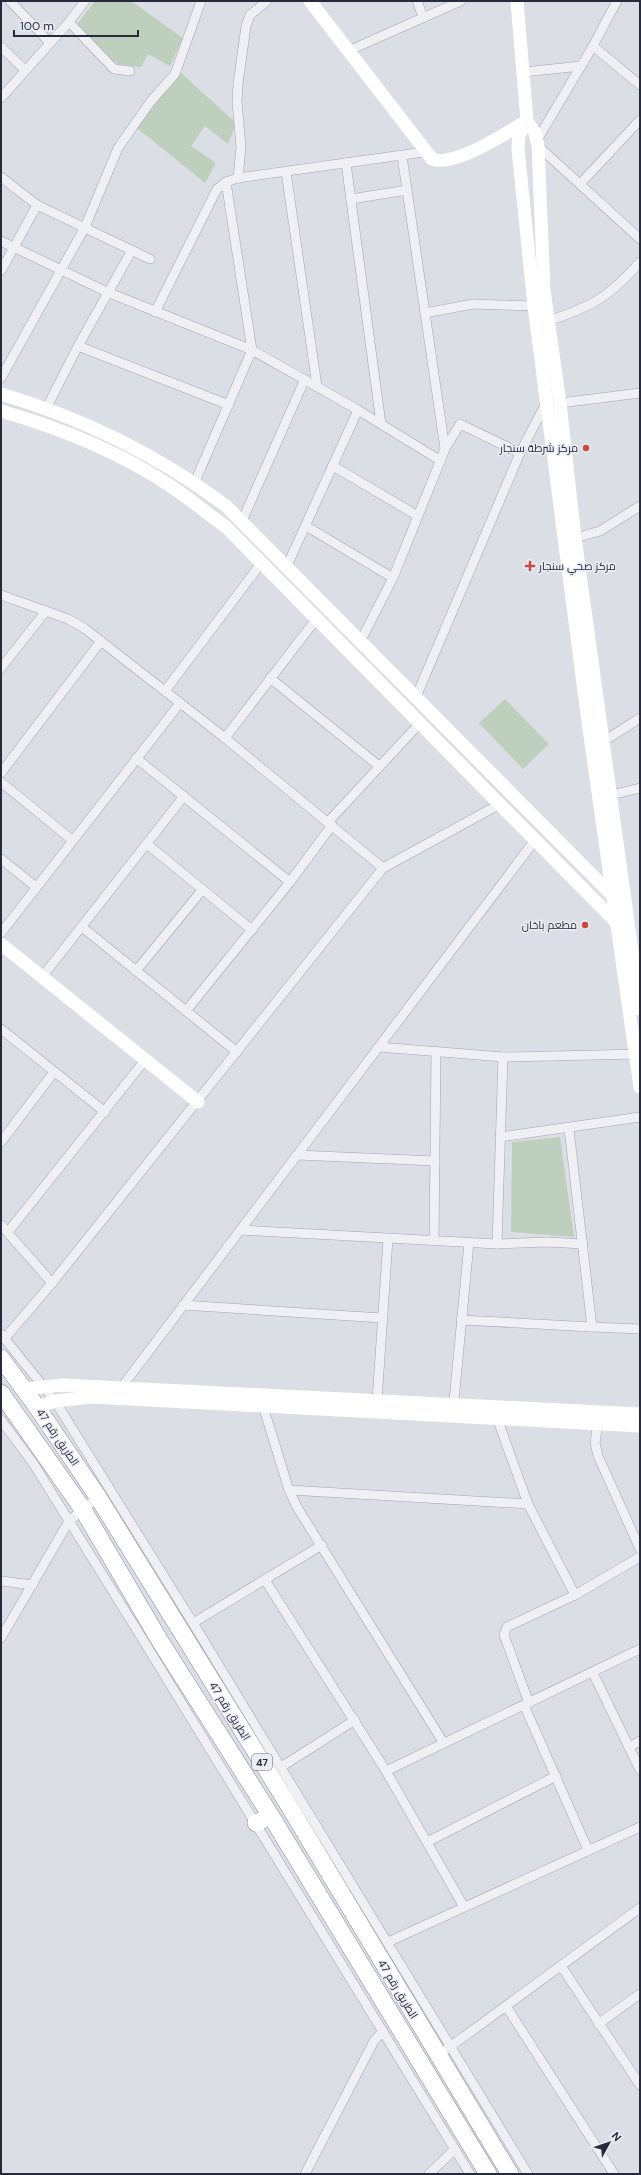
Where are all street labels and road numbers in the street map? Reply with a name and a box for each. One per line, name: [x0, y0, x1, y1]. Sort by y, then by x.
street label: الطريق رقم 47: [33, 1406, 82, 1469]
street label: الطريق رقم 47: [206, 1679, 254, 1743]
road number: 47: [252, 1754, 272, 1770]
street label: الطريق رقم 47: [374, 1957, 421, 2022]

